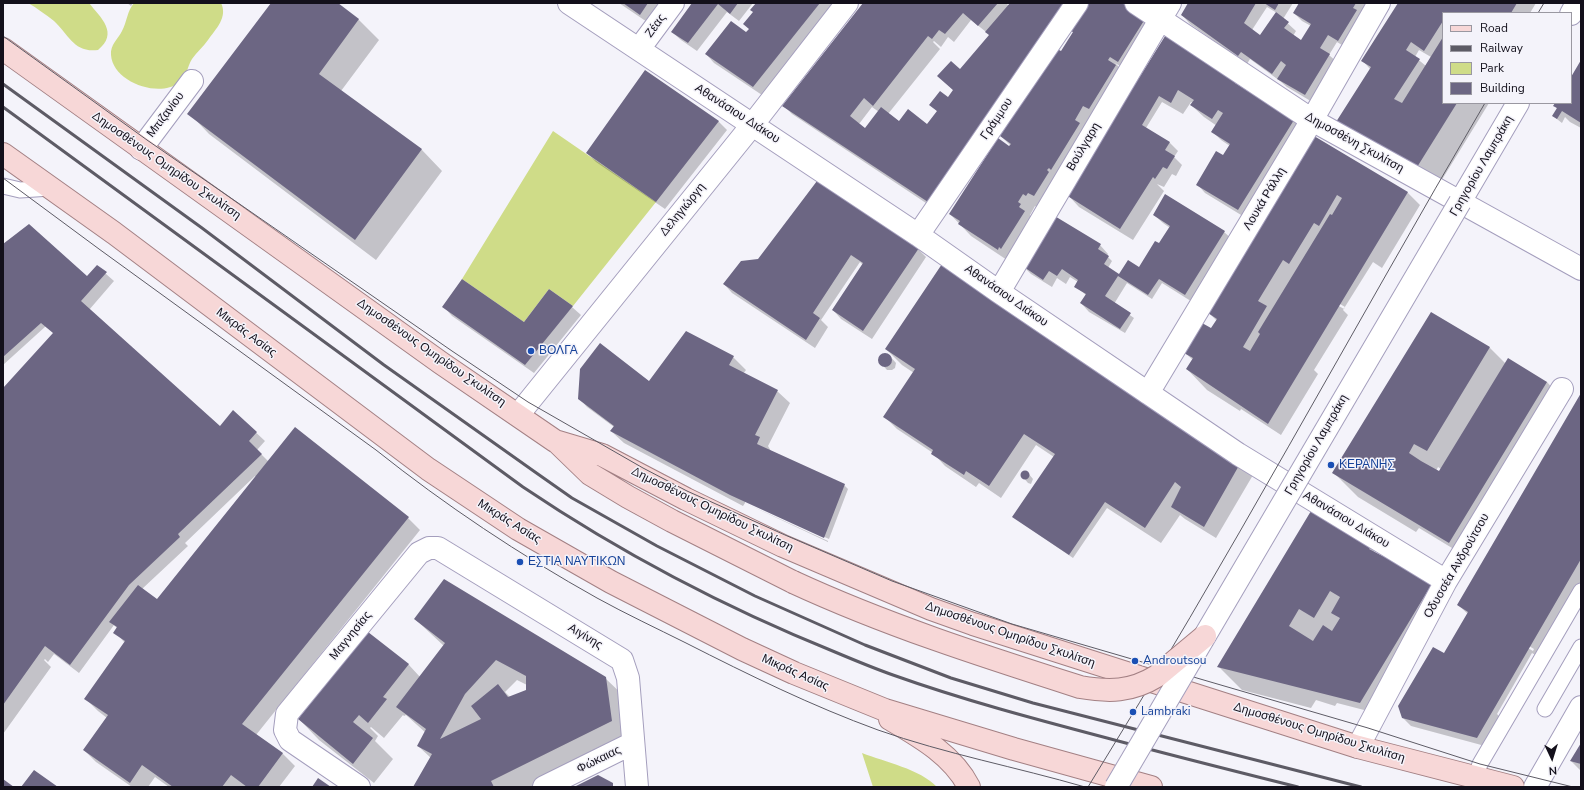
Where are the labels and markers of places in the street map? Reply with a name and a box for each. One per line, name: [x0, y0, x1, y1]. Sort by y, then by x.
place label: ΒΟΛΓΑ: [539, 344, 578, 358]
marker: ΒΟΛΓΑ: [526, 346, 536, 356]
place label: ΚΕΡΑΝΗΣ: [1339, 458, 1395, 472]
marker: ΚΕΡΑΝΗΣ: [1326, 460, 1336, 470]
place label: ΕΣΤΙΑ ΝΑΥΤΙΚΩΝ: [528, 555, 625, 569]
marker: ΕΣΤΙΑ ΝΑΥΤΙΚΩΝ: [515, 557, 525, 567]
place label: Androutsou: [1143, 654, 1207, 668]
marker: Androutsou: [1130, 656, 1140, 666]
place label: Lambraki: [1141, 705, 1191, 719]
marker: Lambraki: [1128, 707, 1138, 717]

